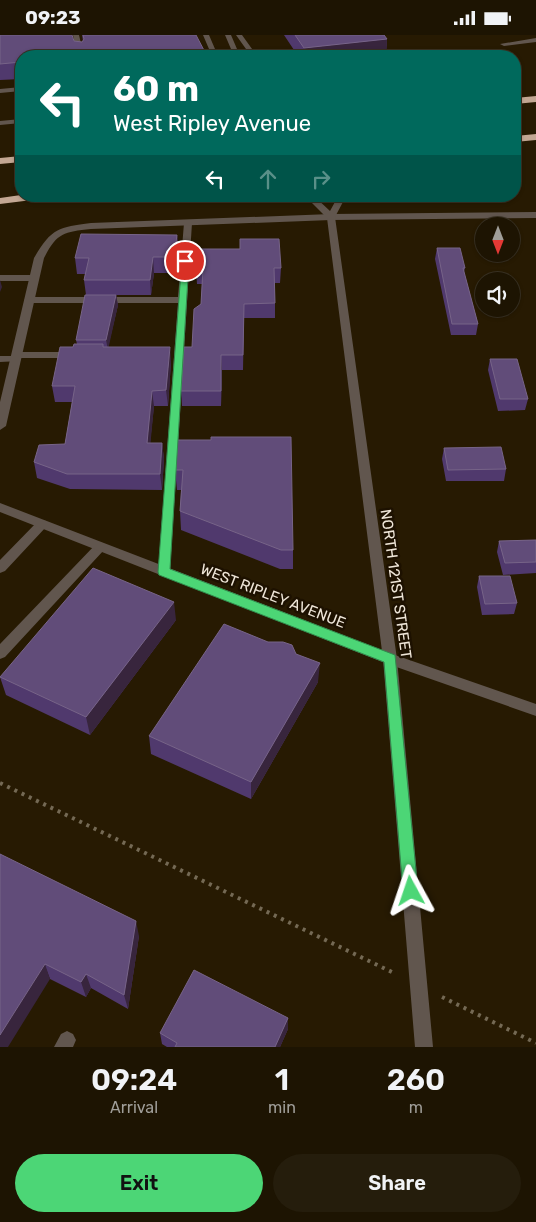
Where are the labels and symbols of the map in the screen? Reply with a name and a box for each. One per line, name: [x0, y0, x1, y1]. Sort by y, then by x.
north arrow: [475, 217, 520, 263]
pin: [164, 240, 206, 282]
street label: NORTH 121ST STREET: [377, 508, 415, 660]
street label: WEST RIPLEY AVENUE: [198, 560, 348, 632]
position arrow: [384, 864, 436, 916]

